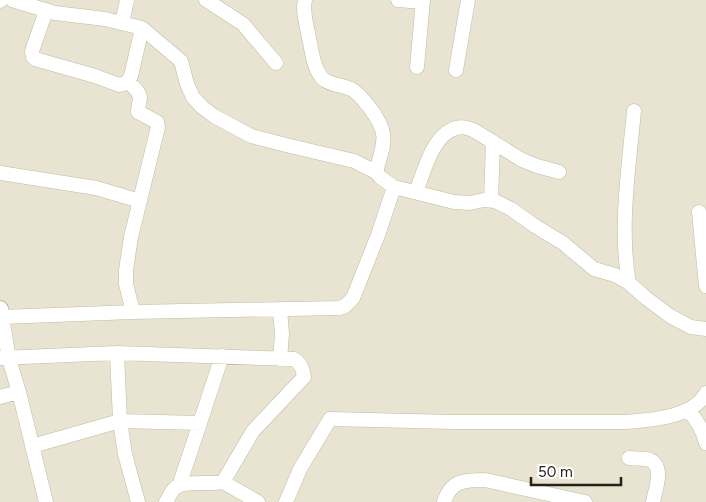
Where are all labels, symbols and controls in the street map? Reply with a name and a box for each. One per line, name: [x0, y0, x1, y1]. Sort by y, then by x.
scale bar: [531, 454, 621, 486]
text: 50 m: [538, 463, 573, 481]

